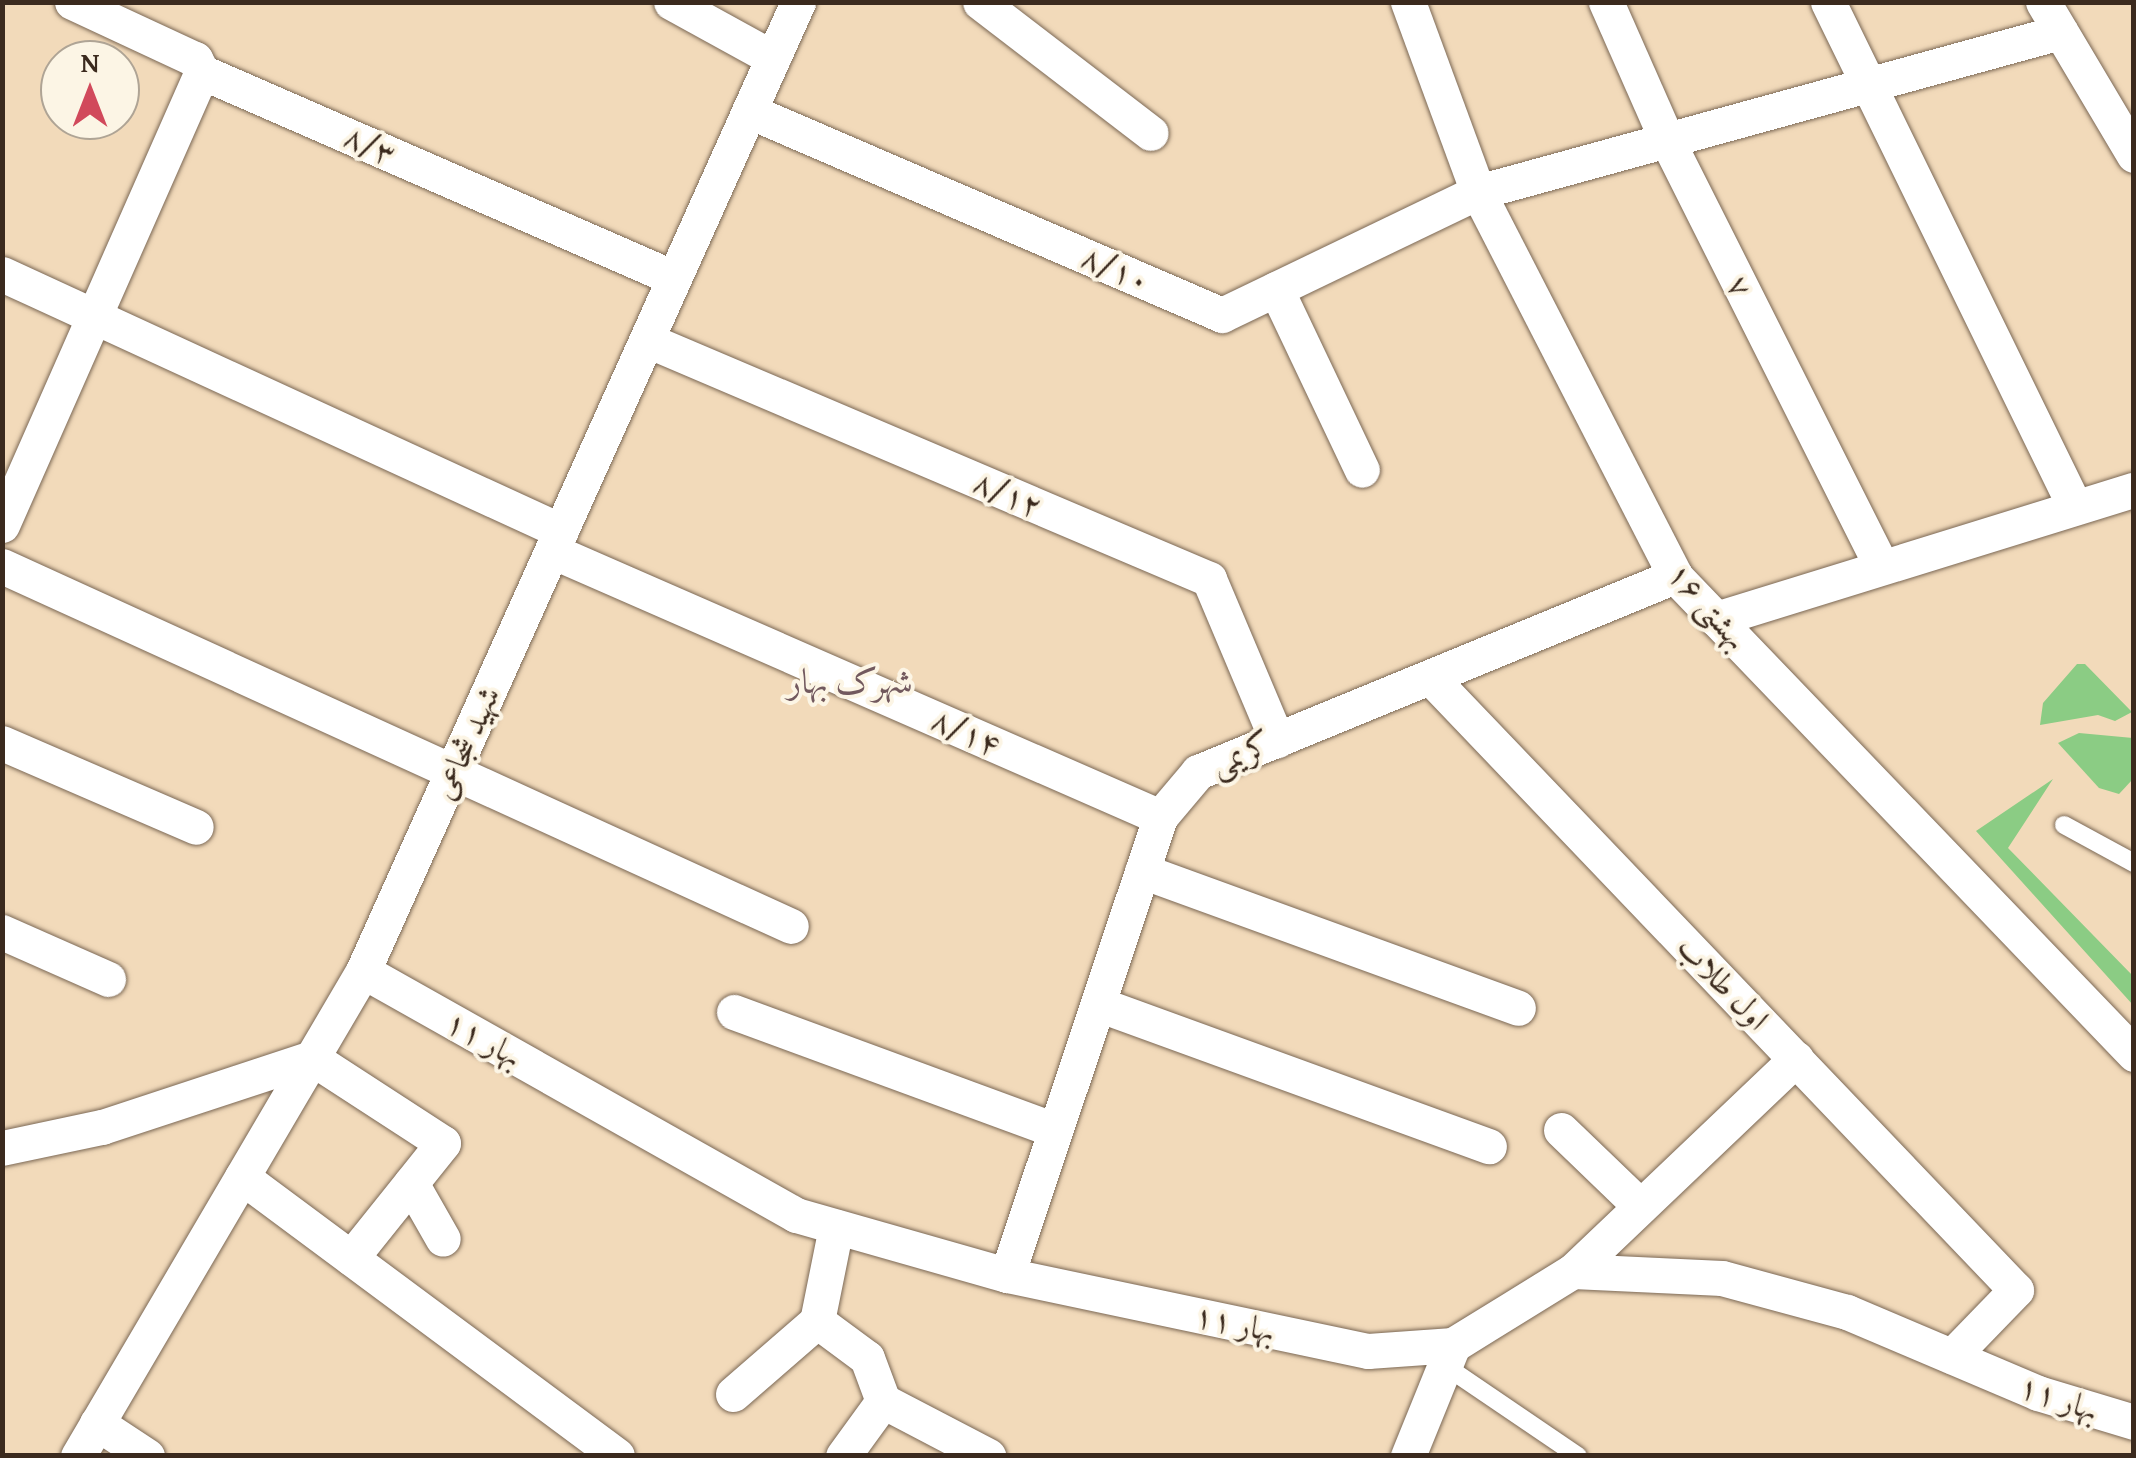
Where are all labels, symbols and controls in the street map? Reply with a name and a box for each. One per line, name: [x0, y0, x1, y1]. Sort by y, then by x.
north arrow: [40, 40, 140, 140]
text: N: [81, 41, 99, 82]
street label: ۸/۳: [338, 117, 402, 173]
street label: ۸/۱۰: [1076, 237, 1156, 301]
street label: ۷: [1719, 269, 1761, 303]
street label: ۸/۱۲: [968, 462, 1048, 526]
street label: ۱۶ بهشتی: [1660, 555, 1756, 657]
district label: شهرک بهار: [787, 660, 913, 702]
street label: شهید شجاعی: [424, 681, 508, 805]
street label: ۸/۱۴: [926, 700, 1006, 764]
street label: کریمی: [1205, 724, 1277, 784]
street label: اول طلاب: [1669, 928, 1777, 1038]
street label: بهار ۱۱: [439, 1002, 529, 1076]
street label: بهار ۱۱: [1191, 1296, 1279, 1350]
street label: بهار ۱۱: [2014, 1367, 2104, 1429]

